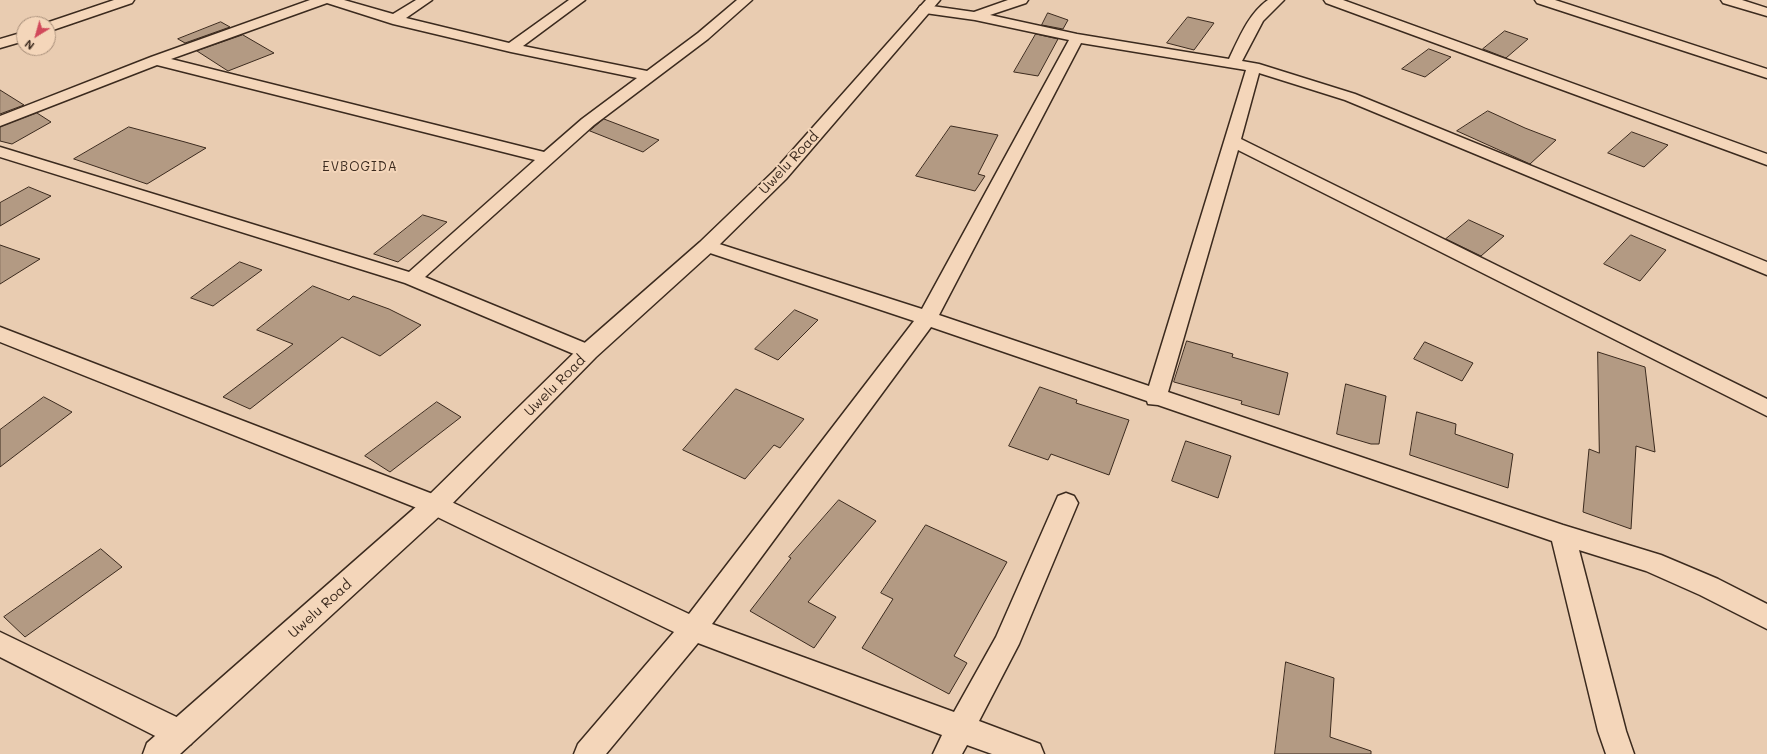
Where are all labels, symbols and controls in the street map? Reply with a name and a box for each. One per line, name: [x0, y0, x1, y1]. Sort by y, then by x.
north arrow: [16, 16, 56, 56]
text: N: [21, 37, 37, 54]
street label: Uwelu Road: [756, 128, 822, 198]
district label: EVBOGIDA: [322, 159, 398, 175]
street label: Uwelu Road: [521, 352, 589, 420]
street label: Uwelu Road: [285, 576, 355, 642]

